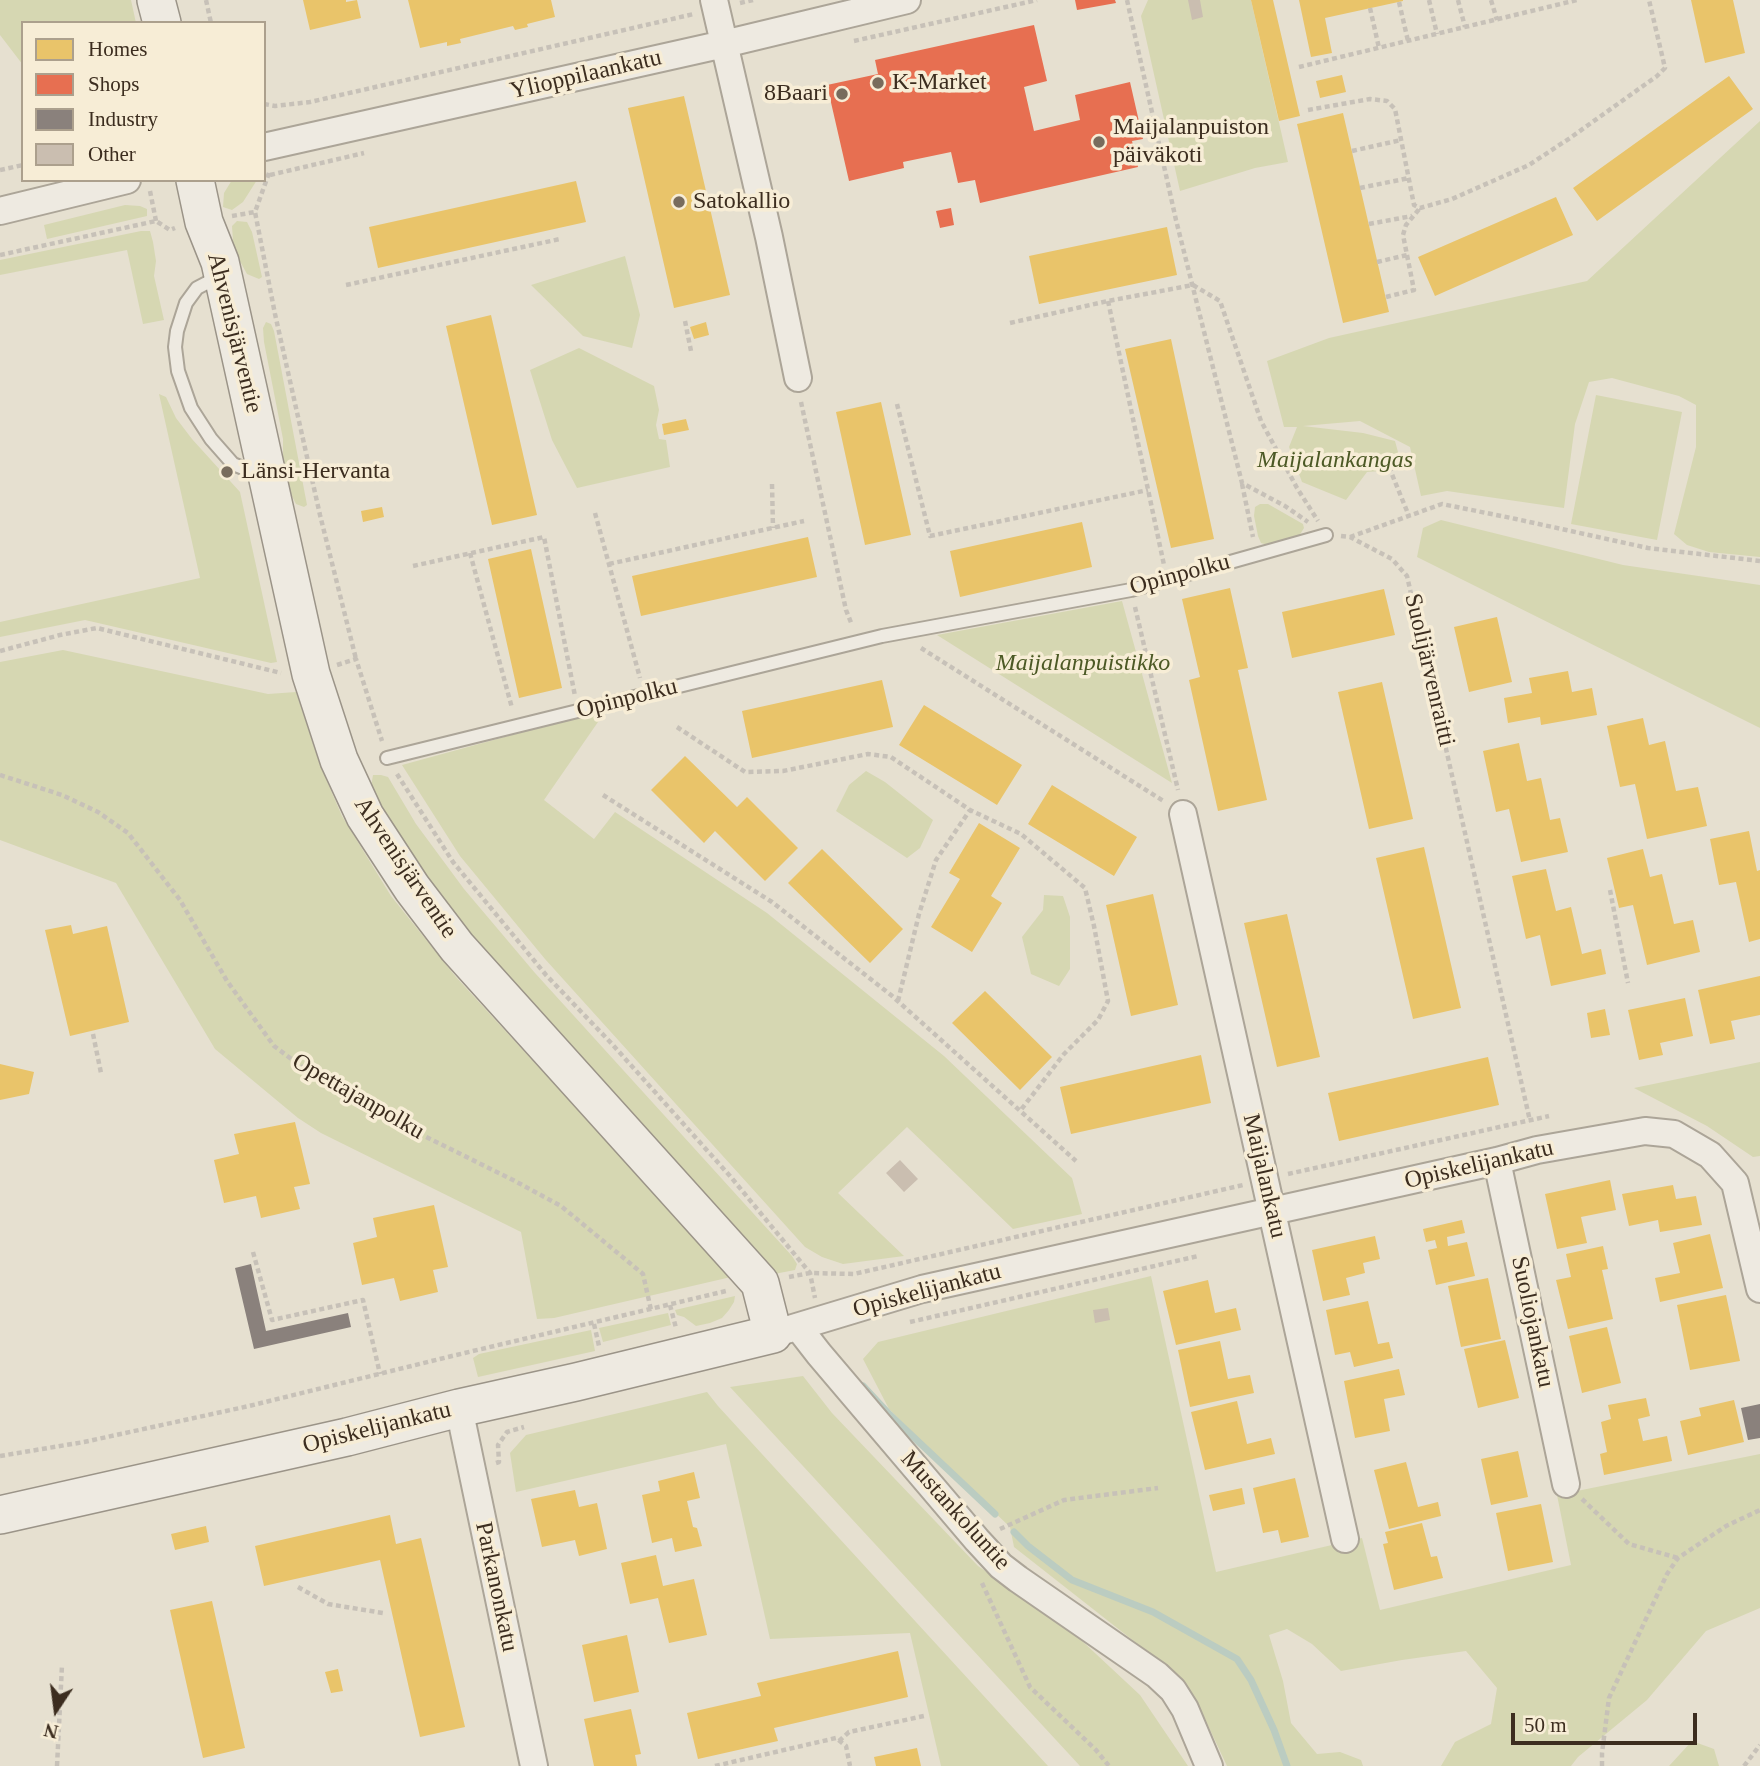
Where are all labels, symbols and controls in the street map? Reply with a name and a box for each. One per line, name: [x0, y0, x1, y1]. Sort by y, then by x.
legend: [21, 21, 266, 182]
text: Homes: [88, 37, 148, 61]
street label: Ylioppilaankatu: [507, 44, 665, 106]
place label: K-Market: [892, 69, 987, 97]
text: Shops: [88, 72, 139, 96]
marker: K-Market: [870, 75, 886, 91]
place label: 8Baari: [764, 80, 828, 108]
marker: 8Baari: [834, 86, 850, 102]
text: Industry: [88, 107, 158, 131]
place label: Maijalanpuiston päiväkoti: [1113, 114, 1269, 170]
marker: Maijalanpuiston päiväkoti: [1091, 134, 1107, 150]
text: Other: [88, 142, 136, 166]
place label: Satokallio: [693, 188, 790, 216]
marker: Satokallio: [671, 194, 687, 210]
street label: Ahvenisjärventie: [200, 250, 268, 416]
park label: Maijalankangas: [1257, 447, 1413, 475]
place label: Länsi-Hervanta: [241, 458, 390, 486]
marker: Länsi-Hervanta: [219, 464, 235, 480]
street label: Opinpolku: [1127, 548, 1233, 602]
street label: Suolijärvenraitti: [1397, 591, 1461, 749]
park label: Maijalanpuistikko: [996, 650, 1170, 678]
street label: Opinpolku: [574, 673, 680, 725]
street label: Ahvenisjärventie: [347, 792, 463, 944]
street label: Opettajanpolku: [287, 1048, 429, 1146]
street label: Maijalankatu: [1236, 1111, 1292, 1241]
street label: Opiskelijankatu: [1402, 1134, 1556, 1196]
street label: Suoliojankatu: [1504, 1254, 1560, 1390]
street label: Opiskelijankatu: [850, 1257, 1004, 1325]
street label: Opiskelijankatu: [300, 1396, 454, 1460]
street label: Mustankoluntie: [894, 1445, 1016, 1577]
street label: Parkanonkatu: [468, 1519, 524, 1655]
north arrow: [21, 1675, 91, 1745]
scale bar: [1515, 1700, 1700, 1744]
text: 50 m: [1524, 1713, 1567, 1737]
text: N: [42, 1719, 60, 1743]

